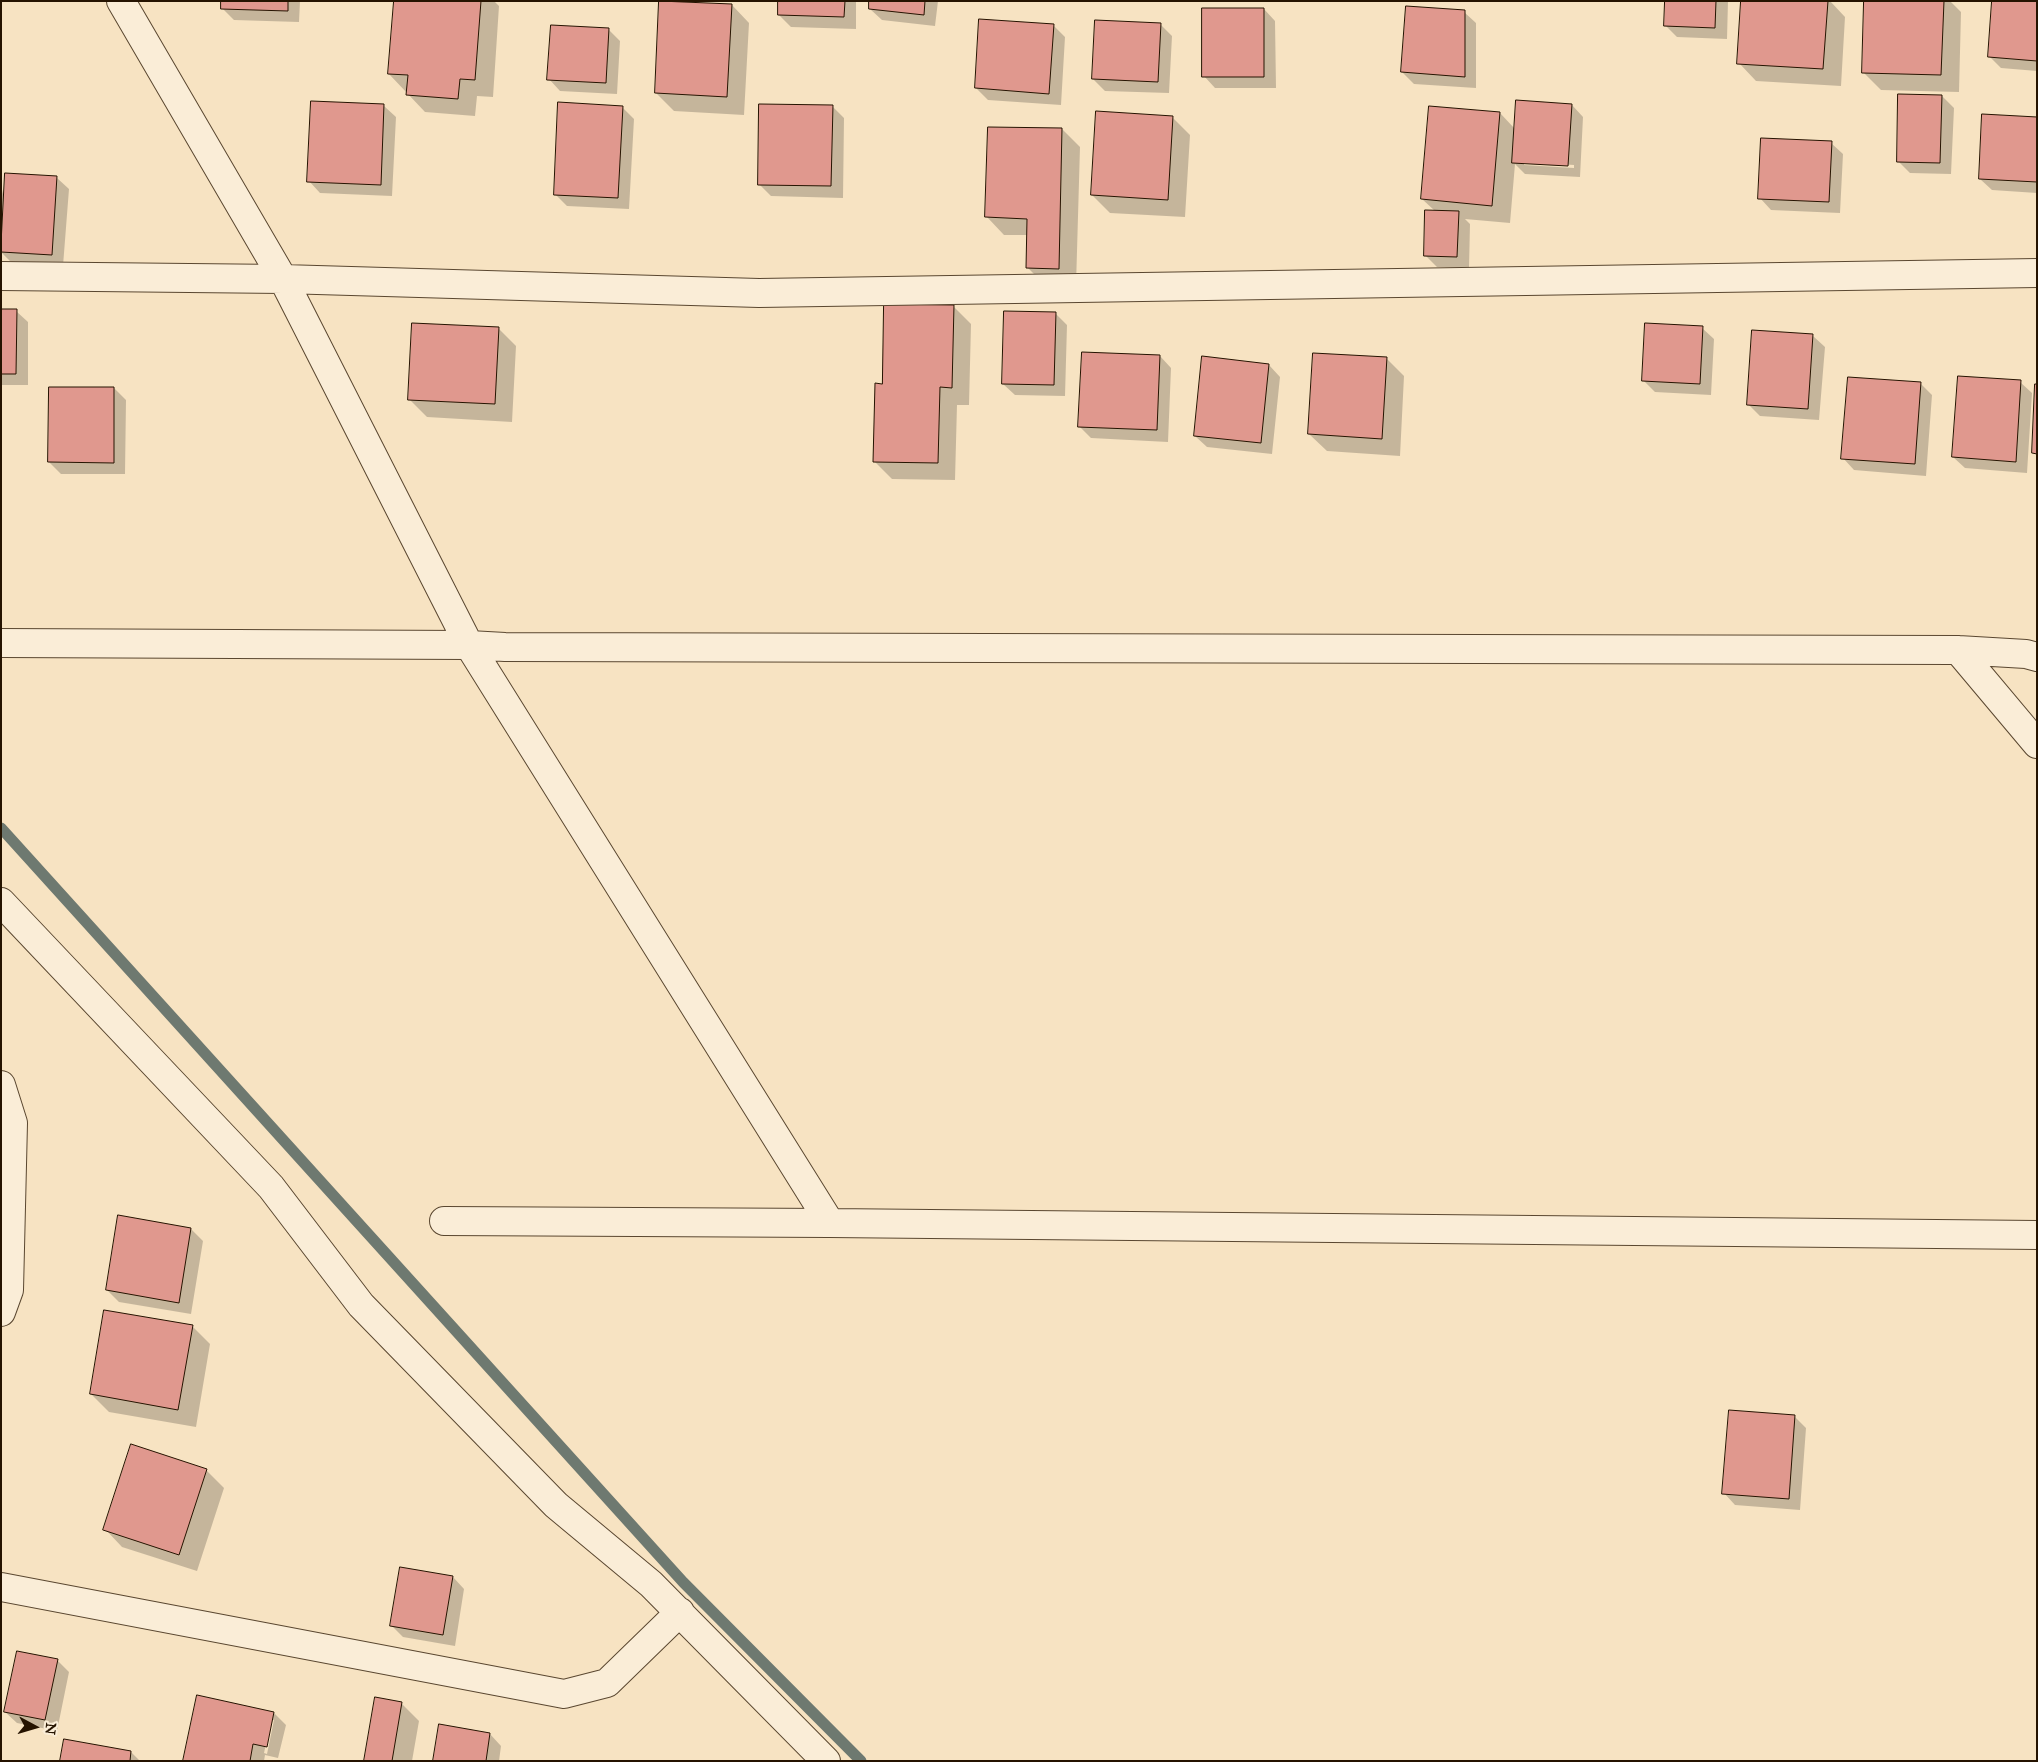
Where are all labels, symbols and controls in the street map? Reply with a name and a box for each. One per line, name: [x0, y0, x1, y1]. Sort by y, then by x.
north arrow: [10, 1702, 60, 1752]
text: N: [41, 1722, 59, 1735]

